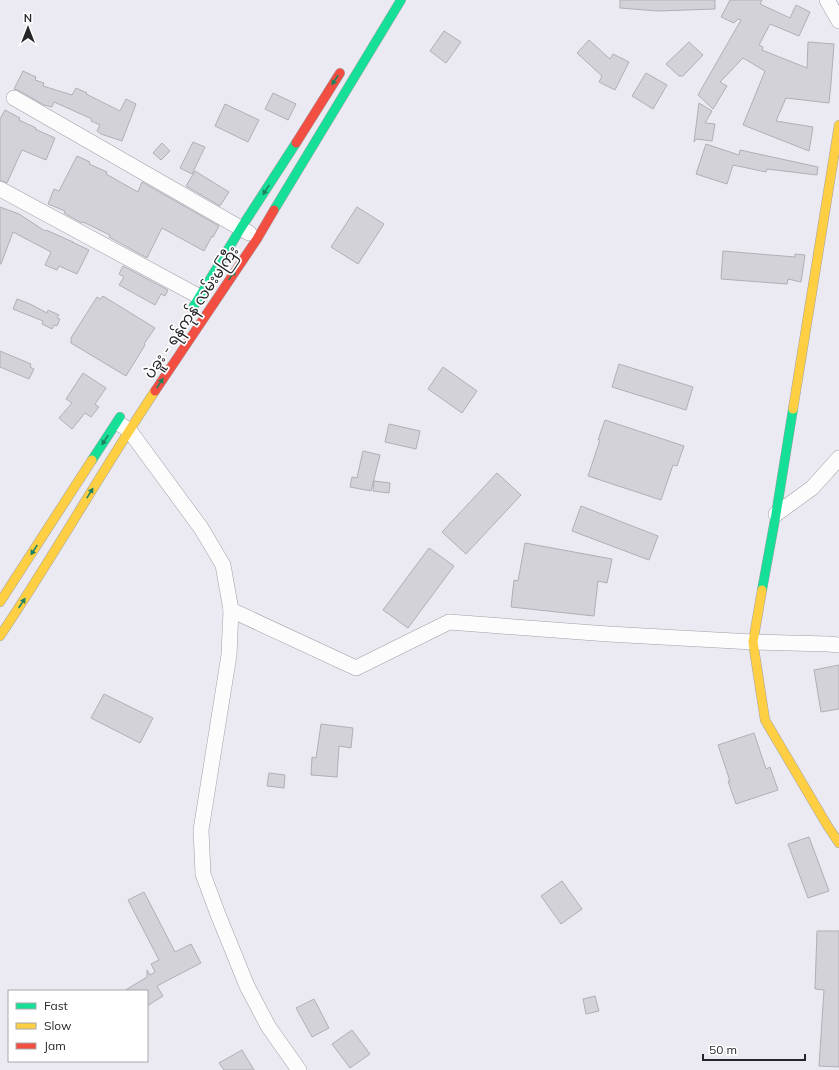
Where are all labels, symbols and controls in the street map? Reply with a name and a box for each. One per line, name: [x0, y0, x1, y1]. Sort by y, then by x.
north arrow: [8, 8, 48, 48]
text: N: [24, 11, 32, 25]
one-way arrow: [332, 74, 339, 86]
one-way arrow: [262, 184, 269, 196]
street label: ပဲခူး - ရန်ကုန် လမ်းမကြီး: [140, 242, 245, 384]
one-way arrow: [228, 270, 236, 280]
one-way arrow: [156, 378, 164, 388]
one-way arrow: [101, 435, 109, 446]
one-way arrow: [87, 487, 94, 499]
one-way arrow: [30, 544, 38, 555]
one-way arrow: [18, 598, 26, 608]
legend: [8, 990, 148, 1062]
text: Fast: [44, 998, 68, 1013]
text: Slow: [44, 1018, 72, 1033]
scale bar: [703, 1036, 805, 1062]
text: Jam: [44, 1038, 66, 1053]
text: 50 m: [709, 1042, 737, 1057]

